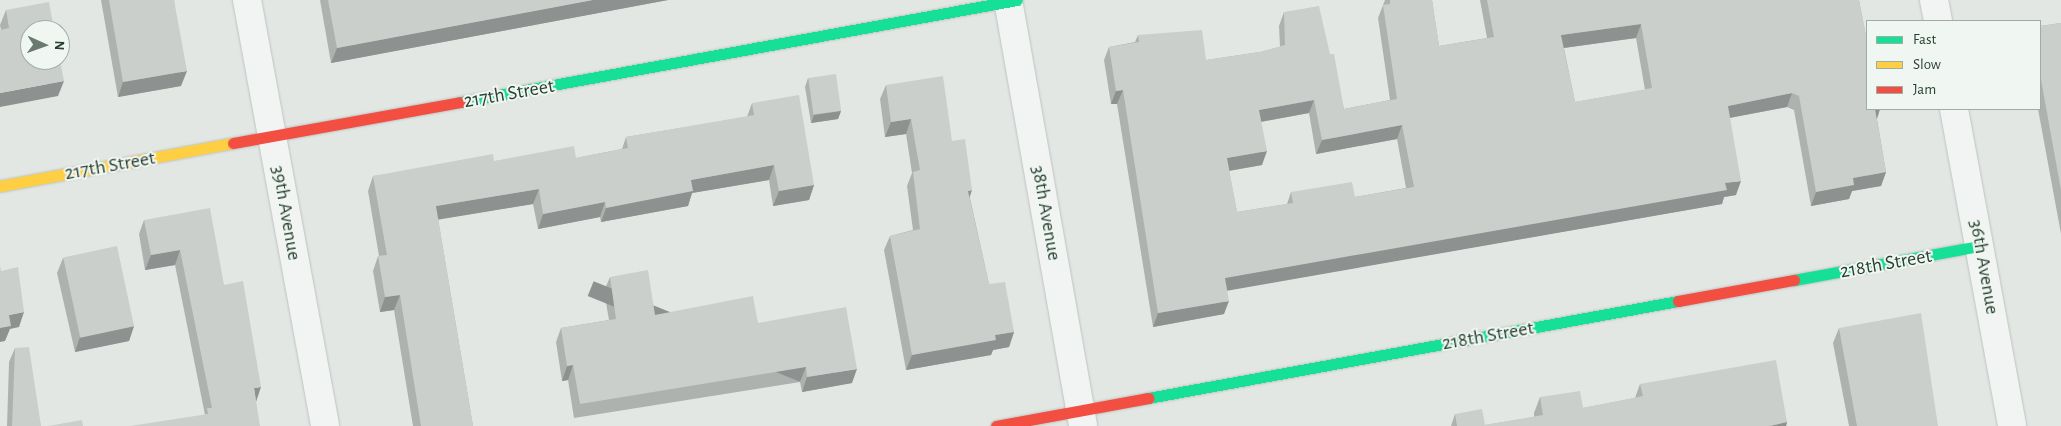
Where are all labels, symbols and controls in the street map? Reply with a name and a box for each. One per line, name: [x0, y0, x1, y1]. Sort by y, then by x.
north arrow: [20, 20, 70, 70]
legend: [1866, 20, 2041, 110]
text: Fast: [1913, 32, 1936, 47]
text: N: [52, 40, 66, 51]
text: Slow: [1913, 57, 1941, 72]
street label: 217th Street: [462, 74, 556, 114]
text: Jam: [1913, 82, 1936, 97]
street label: 217th Street: [63, 146, 157, 186]
street label: 39th Avenue: [266, 164, 306, 262]
street label: 38th Avenue: [1026, 164, 1066, 262]
street label: 36th Avenue: [1964, 218, 2004, 316]
street label: 218th Street: [1838, 244, 1934, 284]
street label: 218th Street: [1440, 316, 1536, 356]

